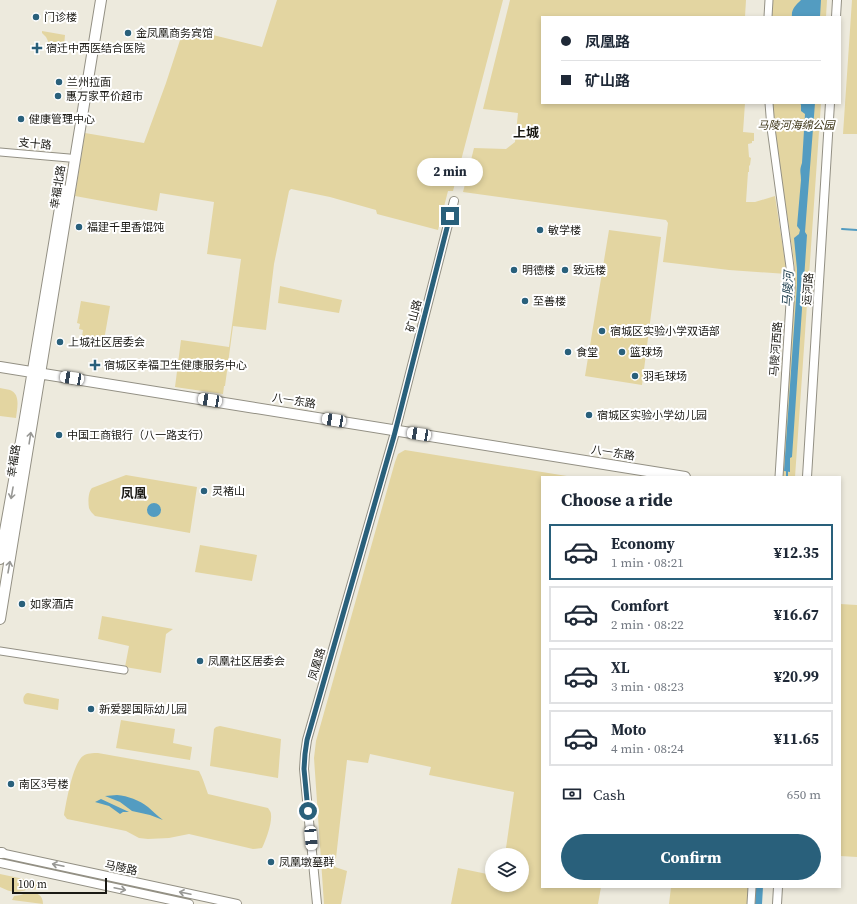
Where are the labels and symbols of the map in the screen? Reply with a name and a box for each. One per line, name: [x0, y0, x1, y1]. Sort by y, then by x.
place label: 门诊楼: [44, 10, 77, 25]
marker: 门诊楼: [31, 12, 41, 22]
place label: 金凤凰商务宾馆: [136, 26, 213, 41]
marker: 金凤凰商务宾馆: [123, 28, 133, 38]
place label: 宿迁中西医结合医院: [46, 41, 145, 56]
marker: 宿迁中西医结合医院: [31, 42, 43, 54]
place label: 兰州拉面: [67, 75, 111, 90]
marker: 兰州拉面: [54, 77, 64, 87]
place label: 惠万家平价超市: [66, 89, 143, 104]
marker: 惠万家平价超市: [53, 91, 63, 101]
place label: 健康管理中心: [29, 112, 95, 127]
marker: 健康管理中心: [16, 114, 26, 124]
park label: 马陵河海绵公园: [758, 118, 836, 133]
district label: 上城: [513, 124, 539, 141]
street label: 支十路: [18, 135, 52, 153]
callout: 2 min: [417, 158, 483, 186]
street label: 幸福北路: [47, 164, 69, 210]
route end: [441, 207, 459, 225]
place label: 福建千里香馄饨: [87, 220, 164, 235]
marker: 福建千里香馄饨: [74, 222, 84, 232]
place label: 敏学楼: [548, 223, 581, 238]
marker: 敏学楼: [535, 225, 545, 235]
place label: 明德楼: [522, 263, 555, 278]
place label: 致远楼: [573, 263, 606, 278]
marker: 明德楼: [509, 265, 519, 275]
marker: 致远楼: [560, 265, 570, 275]
water label: 马陵河: [779, 269, 797, 307]
street label: 运河路: [799, 272, 817, 306]
place label: 至善楼: [533, 294, 566, 309]
marker: 至善楼: [520, 296, 530, 306]
street label: 矿山路: [403, 298, 425, 334]
street label: 马陵河西路: [767, 321, 785, 377]
place label: 宿城区实验小学双语部: [610, 324, 720, 339]
marker: 宿城区实验小学双语部: [597, 326, 607, 336]
place label: 上城社区居委会: [68, 335, 145, 350]
marker: 上城社区居委会: [55, 337, 65, 347]
place label: 食堂: [576, 345, 598, 360]
place label: 篮球场: [630, 345, 663, 360]
marker: 食堂: [563, 347, 573, 357]
marker: 篮球场: [617, 347, 627, 357]
place label: 宿城区幸福卫生健康服务中心: [104, 358, 247, 373]
marker: 宿城区幸福卫生健康服务中心: [89, 359, 101, 371]
place label: 羽毛球场: [643, 369, 687, 384]
car: [59, 370, 85, 386]
marker: 羽毛球场: [630, 371, 640, 381]
street label: 八一东路: [271, 390, 317, 412]
car: [197, 392, 223, 408]
place label: 宿城区实验小学幼儿园: [597, 408, 707, 423]
marker: 宿城区实验小学幼儿园: [584, 410, 594, 420]
car: [321, 412, 347, 428]
car: [406, 426, 432, 442]
place label: 中国工商银行（八一路支行）: [67, 428, 210, 443]
marker: 中国工商银行（八一路支行）: [54, 430, 64, 440]
one-way arrow: [26, 432, 34, 445]
street label: 八一东路: [590, 442, 636, 464]
street label: 幸福路: [4, 444, 24, 478]
place label: 灵褚山: [212, 484, 245, 499]
district label: 凤凰: [121, 485, 147, 502]
one-way arrow: [8, 486, 16, 499]
marker: 灵褚山: [199, 486, 209, 496]
one-way arrow: [5, 560, 13, 573]
place label: 如家酒店: [30, 597, 74, 612]
marker: 如家酒店: [17, 599, 27, 609]
street label: 凤凰路: [305, 646, 329, 682]
place label: 凤凰社区居委会: [208, 654, 285, 669]
marker: 凤凰社区居委会: [195, 656, 205, 666]
place label: 新爱婴国际幼儿园: [99, 702, 187, 717]
marker: 新爱婴国际幼儿园: [86, 704, 96, 714]
place label: 南区3号楼: [19, 777, 69, 792]
marker: 南区3号楼: [6, 779, 16, 789]
route start: [299, 802, 317, 820]
car: [304, 826, 318, 850]
place label: 凤凰墩墓群: [279, 855, 334, 870]
street label: 马陵路: [103, 857, 139, 879]
marker: 凤凰墩墓群: [266, 857, 276, 867]
one-way arrow: [52, 861, 65, 869]
scale bar: [12, 876, 107, 895]
one-way arrow: [113, 886, 126, 894]
one-way arrow: [179, 888, 192, 896]

